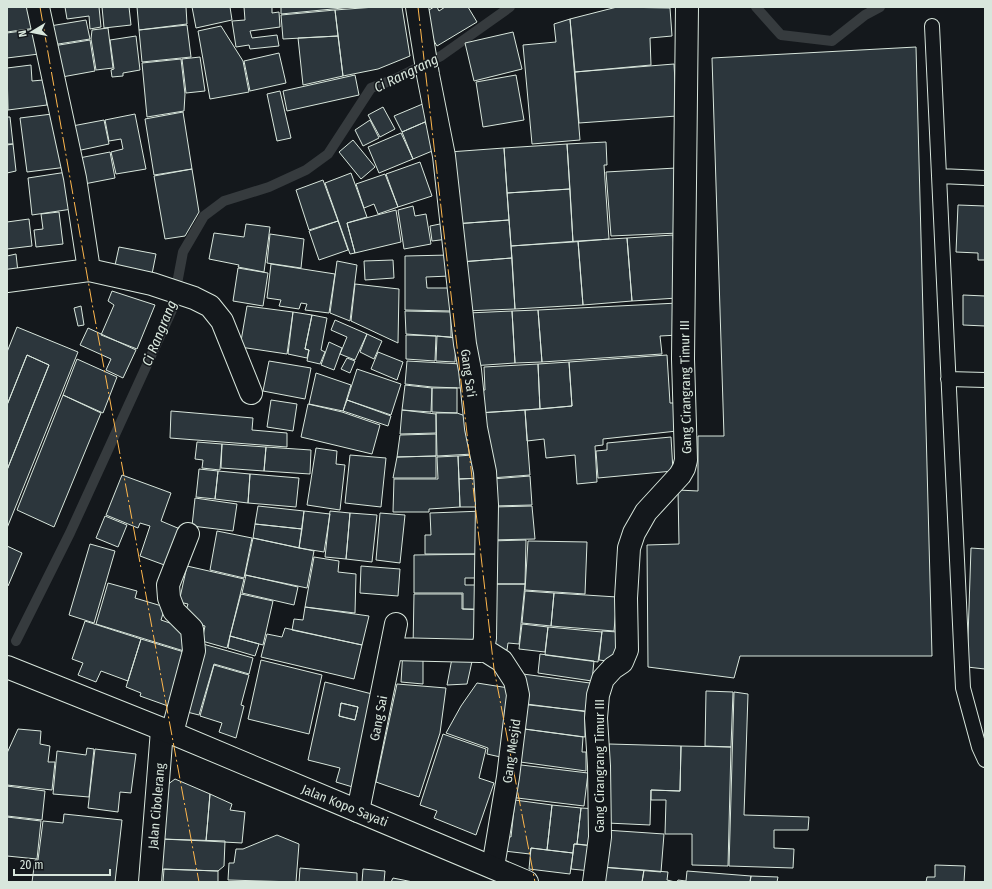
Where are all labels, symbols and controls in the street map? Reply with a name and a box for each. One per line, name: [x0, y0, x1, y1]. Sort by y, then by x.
north arrow: [12, 12, 52, 52]
text: N: [16, 29, 30, 38]
water label: Ci Rangrang: [371, 51, 441, 96]
water label: Ci Rangrang: [139, 298, 180, 369]
street label: Gang Cirangrang Timur III: [677, 320, 694, 454]
street label: Gang Sa'i: [458, 348, 479, 398]
street label: Gang Sai: [367, 694, 390, 742]
street label: Gang Cirangrang Timur III: [592, 699, 607, 833]
street label: Gang Mesjid: [500, 718, 523, 784]
street label: Jalan Cibolerang: [145, 762, 168, 850]
street label: Jalan Kopo Sayati: [299, 781, 390, 830]
scale bar: [14, 851, 110, 877]
text: 20 m: [20, 858, 44, 872]

